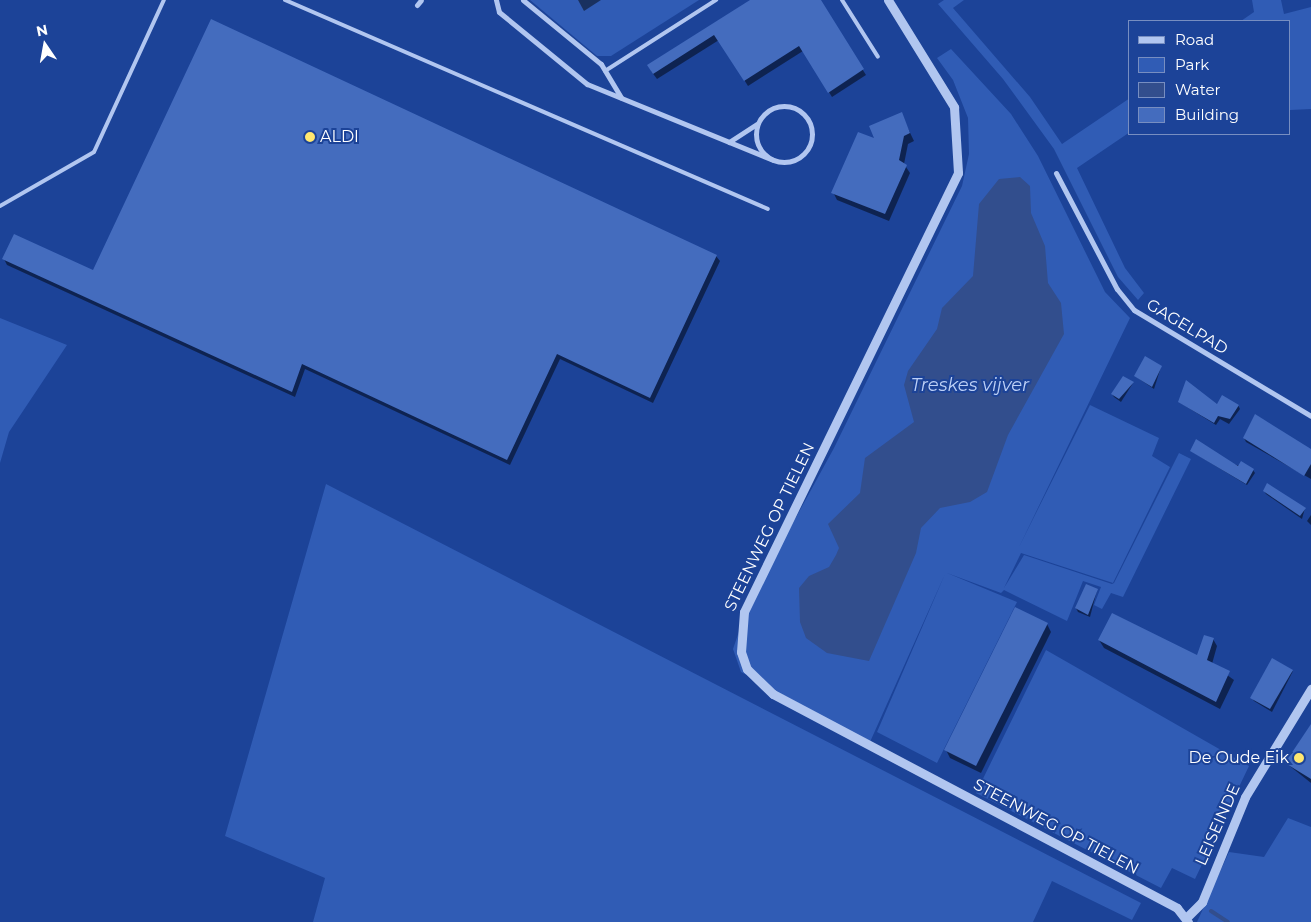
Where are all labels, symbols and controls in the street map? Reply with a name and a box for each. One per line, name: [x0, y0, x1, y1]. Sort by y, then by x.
north arrow: [20, 20, 70, 70]
text: N: [34, 20, 49, 40]
legend: [1128, 20, 1291, 135]
text: Road: [1175, 30, 1214, 49]
text: Park: [1175, 55, 1209, 74]
text: Water: [1175, 80, 1221, 99]
text: Building: [1175, 105, 1239, 124]
place label: ALDI: [320, 127, 359, 147]
marker: ALDI: [304, 131, 316, 143]
street label: GAGELPAD: [1143, 295, 1231, 359]
water label: Treskes vijver: [911, 374, 1029, 396]
street label: STEENWEG OP TIELEN: [721, 440, 819, 614]
place label: De Oude Eik: [1188, 748, 1289, 768]
marker: De Oude Eik: [1293, 752, 1305, 764]
street label: STEENWEG OP TIELEN: [970, 775, 1142, 879]
street label: LEISEINDE: [1191, 781, 1245, 869]

